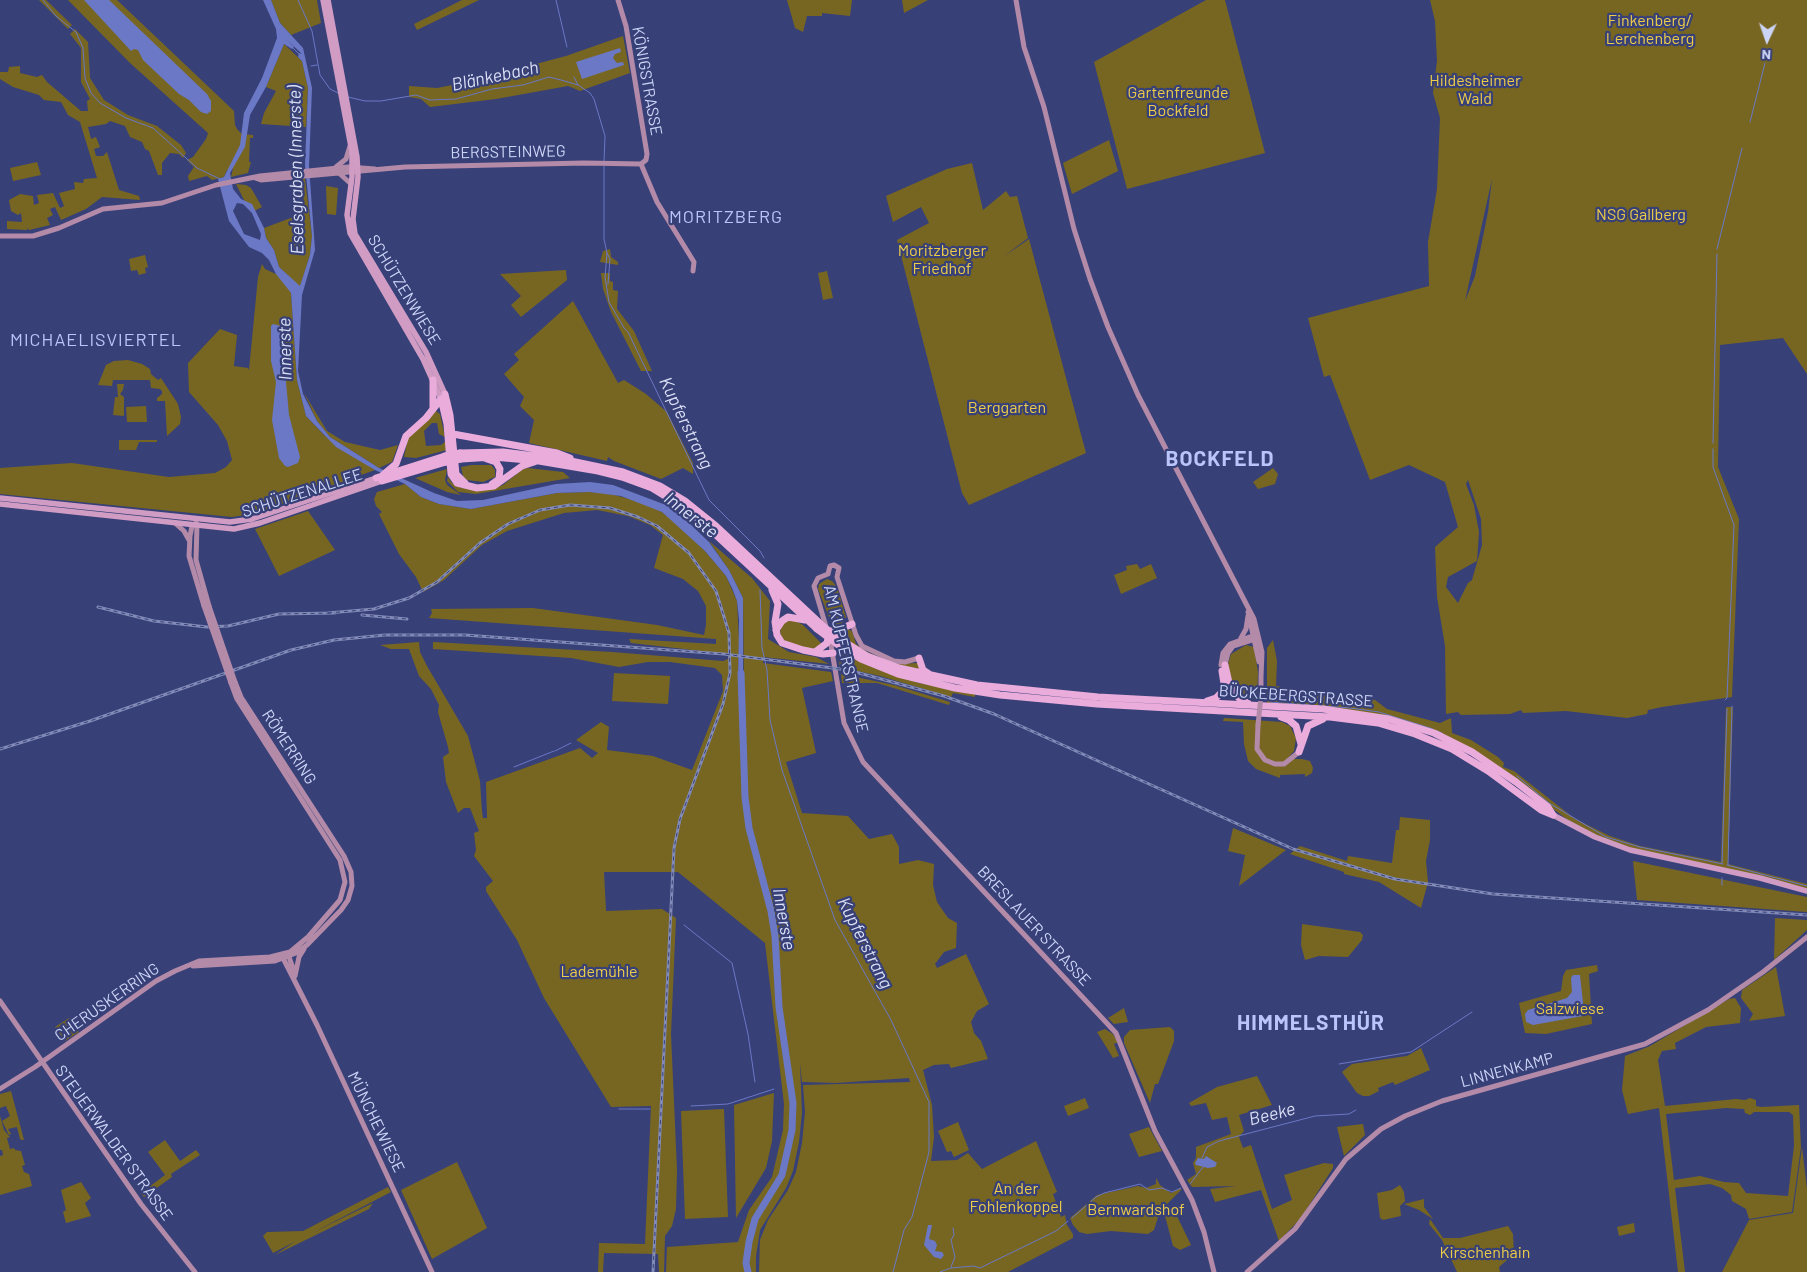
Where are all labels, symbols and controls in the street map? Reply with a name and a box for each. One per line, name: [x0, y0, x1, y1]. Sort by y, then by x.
park label: Finkenberg/ Lerchenberg: [1606, 11, 1694, 49]
north arrow: [1742, 15, 1792, 65]
street label: KÖNIGSTRASSE: [628, 25, 666, 137]
text: N: [1761, 47, 1771, 64]
water label: Blänkebach: [449, 56, 541, 96]
park label: Hildesheimer Wald: [1429, 71, 1521, 109]
park label: Gartenfreunde Bockfeld: [1128, 83, 1228, 121]
water label: Eselsgraben (Innerste): [284, 85, 308, 255]
street label: BERGSTEINWEG: [450, 141, 566, 163]
park label: NSG Gallberg: [1596, 205, 1686, 225]
district label: MORITZBERG: [668, 206, 784, 228]
street label: SCHÜTZENWIESE: [364, 231, 444, 349]
park label: Moritzberger Friedhof: [898, 241, 986, 279]
water label: Innerste: [274, 318, 296, 380]
district label: MICHAELISVIERTEL: [8, 329, 184, 351]
water label: Kupferstrang: [654, 373, 718, 473]
park label: Berggarten: [968, 398, 1046, 418]
district label: BOCKFELD: [1165, 446, 1275, 472]
street label: SCHÜTZENALLEE: [239, 464, 365, 522]
water label: Innerste: [660, 487, 722, 543]
street label: AM KUPFERSTRANGE: [820, 583, 872, 735]
street label: BÜCKEBERGSTRASSE: [1218, 681, 1374, 711]
street label: RÖMERRING: [258, 706, 320, 788]
street label: BRESLAUER STRASSE: [973, 862, 1095, 990]
water label: Innerste: [768, 886, 800, 952]
water label: Kupferstrang: [833, 894, 897, 992]
street label: CHERUSKERRING: [51, 959, 163, 1045]
park label: Lademühle: [560, 962, 638, 982]
park label: Salzwiese: [1536, 999, 1604, 1019]
district label: HIMMELSTHÜR: [1236, 1010, 1386, 1036]
street label: LINNENKAMP: [1458, 1048, 1556, 1092]
street label: STEUERWALDER STRASSE: [51, 1062, 177, 1224]
street label: MÜNCHEWIESE: [343, 1069, 409, 1175]
water label: Beeke: [1246, 1098, 1298, 1130]
park label: An der Fohlenkoppel: [970, 1179, 1062, 1217]
park label: Bernwardshof: [1087, 1200, 1185, 1220]
park label: Kirschenhain: [1440, 1243, 1530, 1263]

